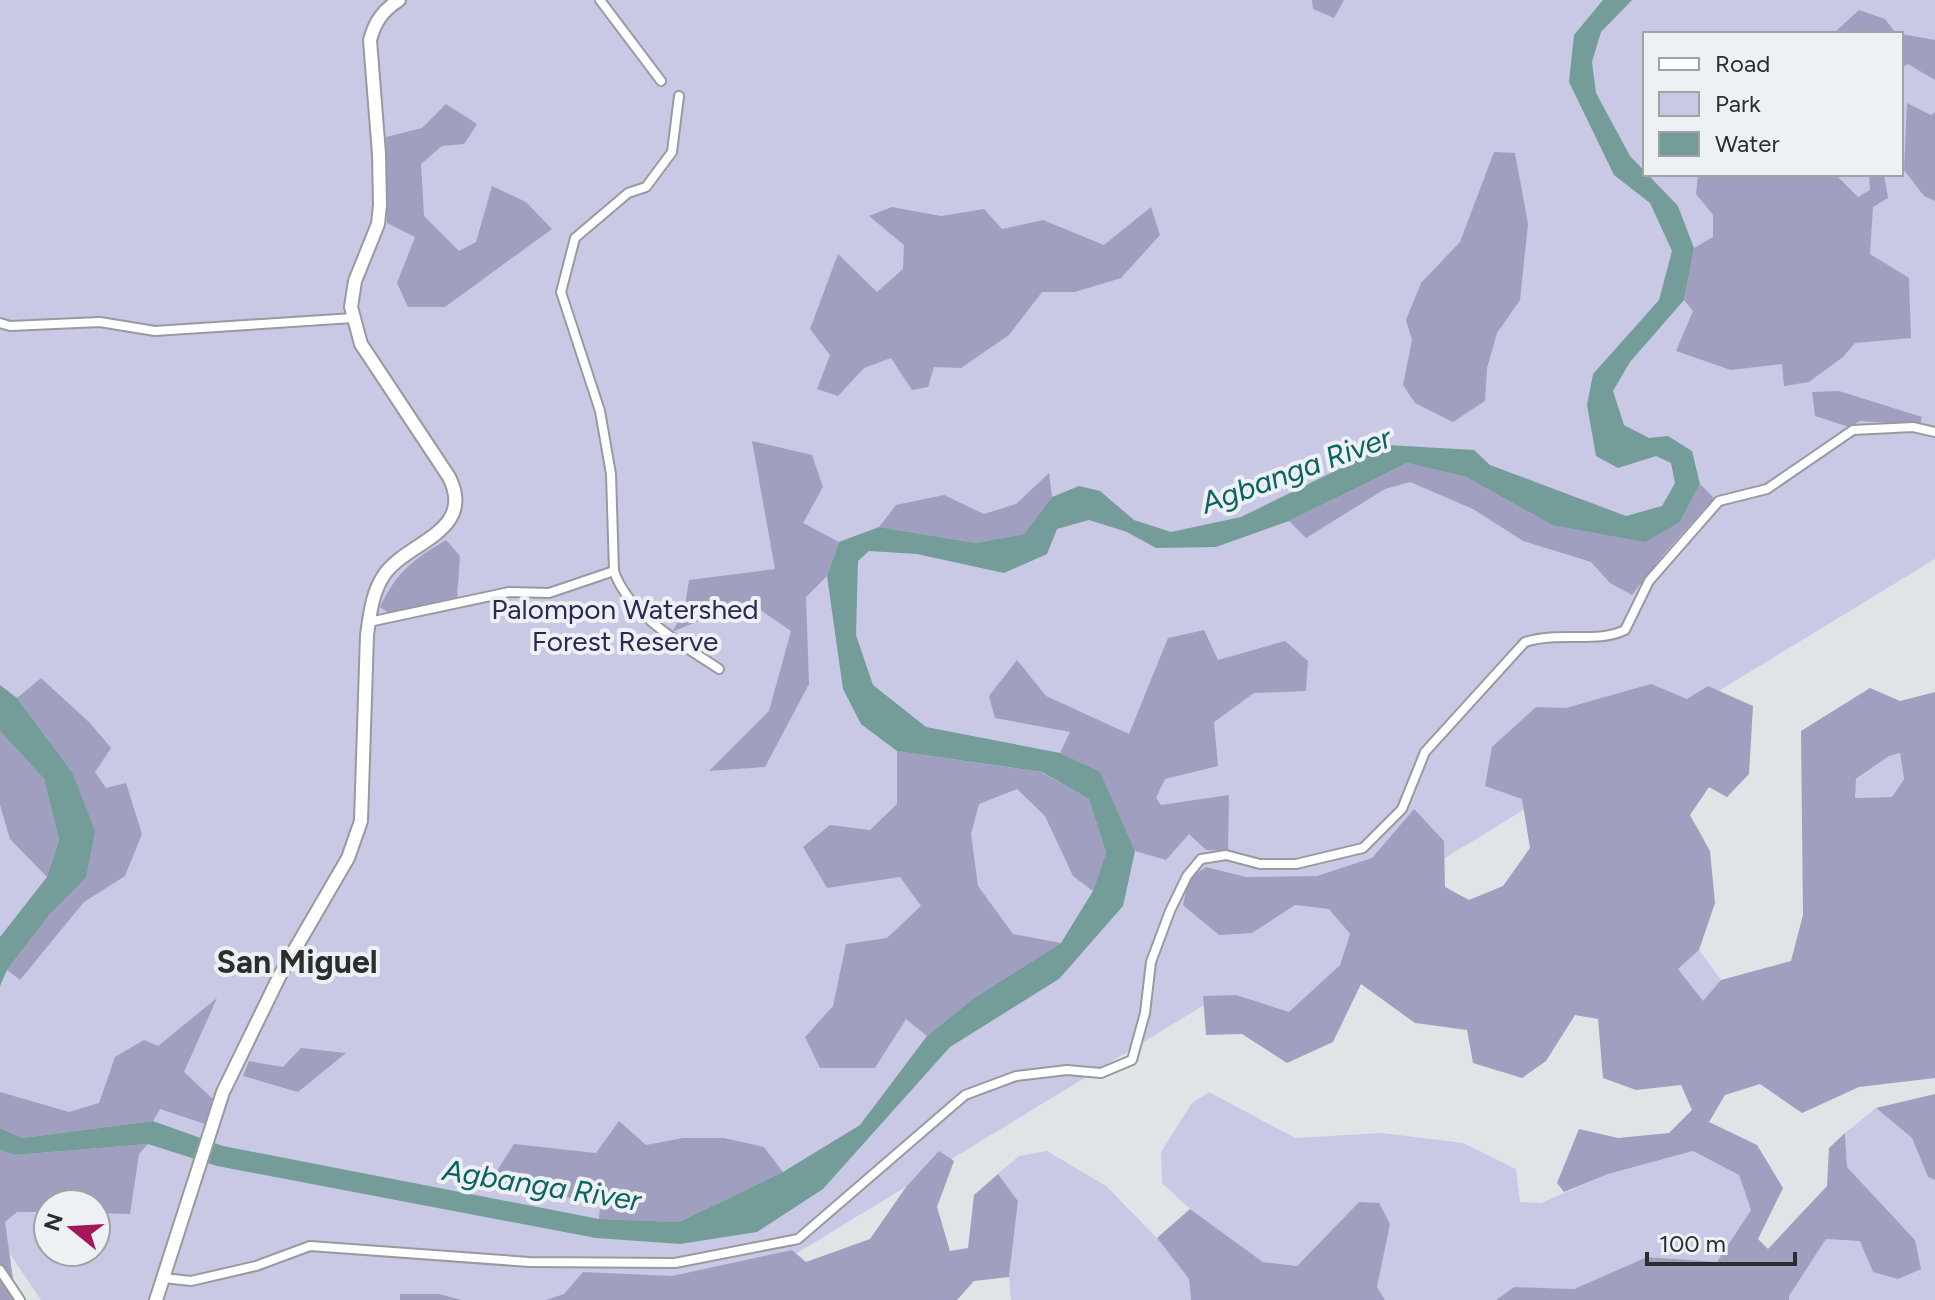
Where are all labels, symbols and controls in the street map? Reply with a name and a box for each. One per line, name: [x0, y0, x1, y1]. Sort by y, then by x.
legend: [1643, 32, 1903, 176]
text: Road: [1715, 49, 1770, 78]
text: Park: [1715, 89, 1761, 118]
text: Water: [1715, 129, 1780, 158]
water label: Agbanga River: [1195, 418, 1398, 522]
park label: Palompon Watershed Forest Reserve: [491, 592, 759, 658]
district label: San Miguel: [216, 943, 378, 981]
water label: Agbanga River: [439, 1151, 645, 1219]
north arrow: [32, 1188, 112, 1268]
text: N: [38, 1210, 69, 1234]
scale bar: [1647, 1216, 1795, 1266]
text: 100 m: [1659, 1229, 1726, 1258]

